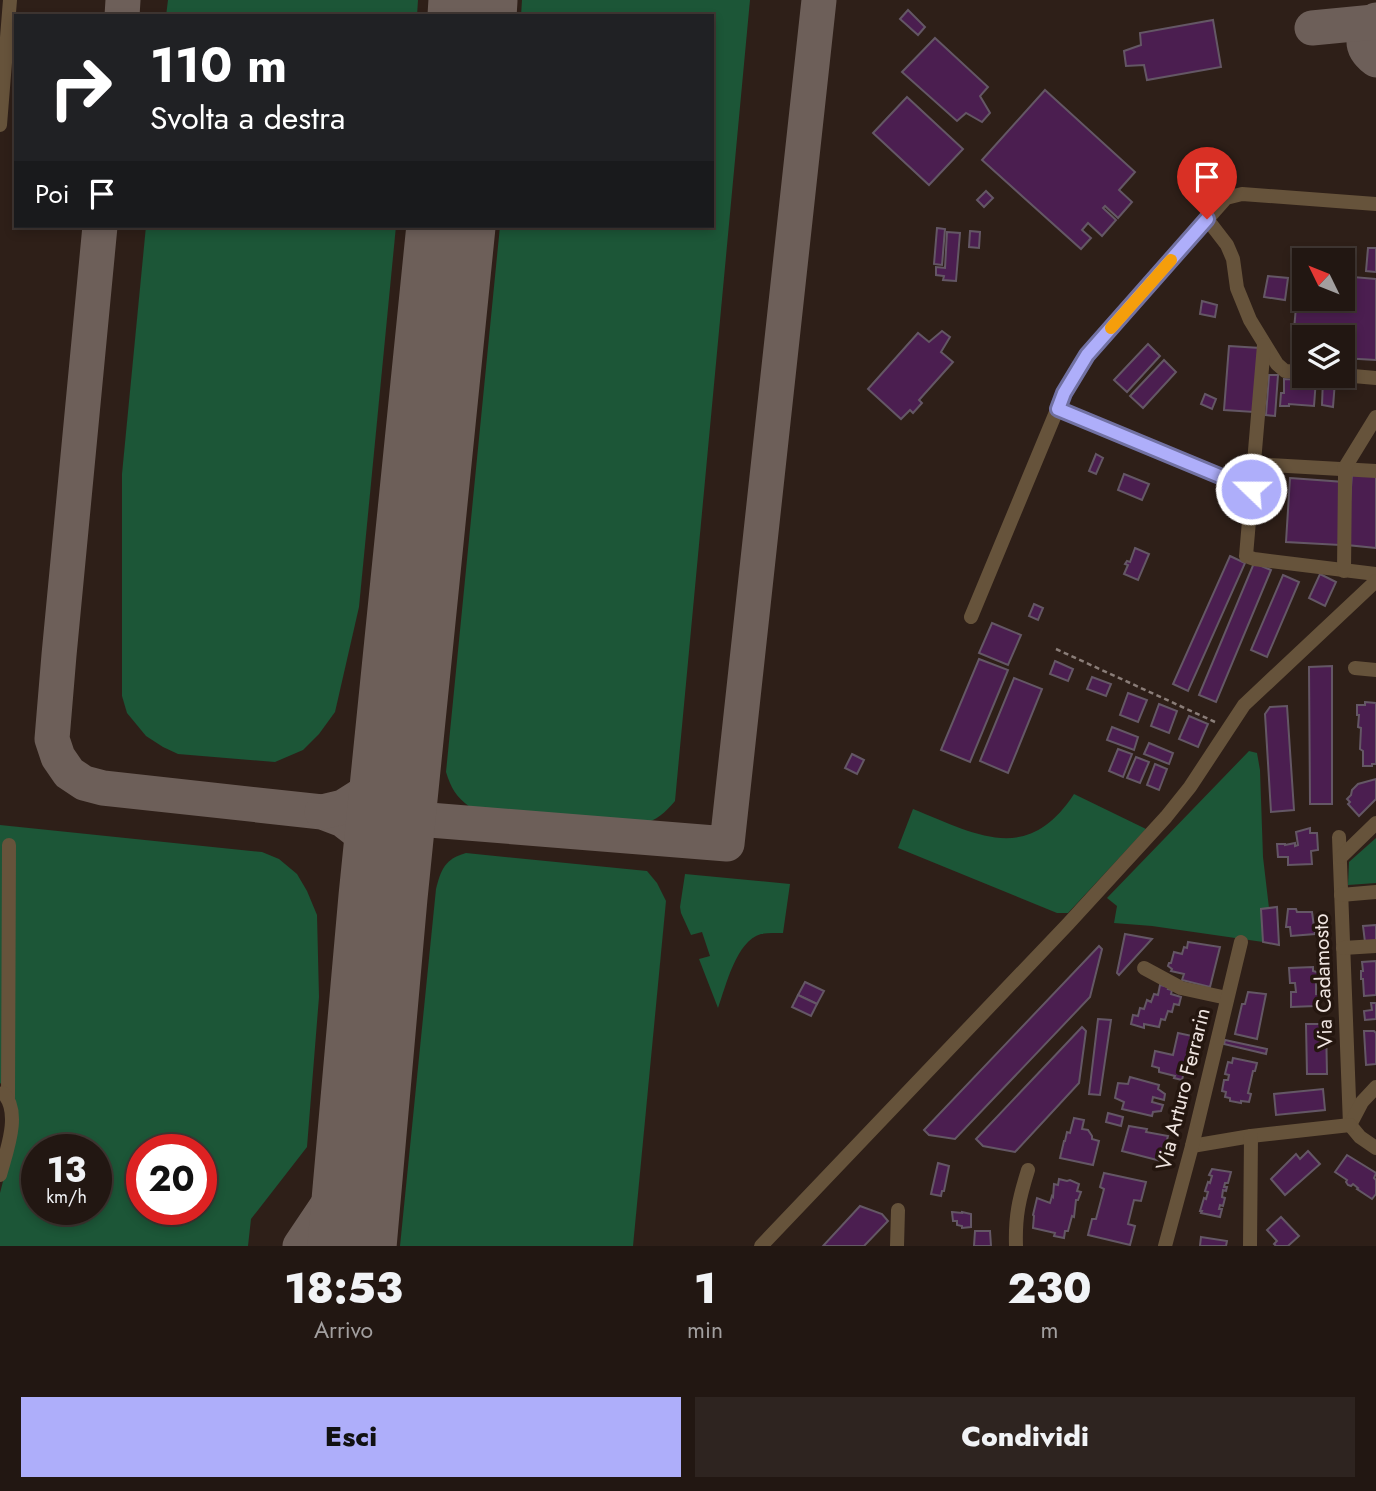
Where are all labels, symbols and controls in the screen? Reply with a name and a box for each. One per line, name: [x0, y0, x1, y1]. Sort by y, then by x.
text: 110 m: [150, 30, 287, 100]
icon: right: [35, 42, 126, 133]
text: Svolta a destra: [150, 95, 345, 141]
pin: [1177, 147, 1237, 219]
icon: arrive: [1188, 158, 1226, 196]
text: Poi: [35, 175, 69, 213]
icon: arrive: [83, 175, 121, 213]
north arrow: [1292, 248, 1354, 312]
map controls: [1292, 248, 1355, 388]
button: layers: [1292, 325, 1355, 388]
position arrow: [1214, 452, 1288, 526]
street label: Via Cadamosto: [1306, 913, 1340, 1049]
street label: Via Arturo Ferrarin: [1148, 1005, 1218, 1173]
speed limit sign: 20: [126, 1134, 217, 1225]
text: 13: [47, 1145, 86, 1195]
text: km/h: [46, 1184, 87, 1210]
text: 18:53: [284, 1258, 403, 1319]
text: 1: [694, 1258, 716, 1319]
text: 230: [1007, 1258, 1092, 1319]
text: Arrivo: [314, 1313, 373, 1347]
text: min: [687, 1313, 723, 1347]
text: m: [1041, 1313, 1059, 1347]
button: Esci: [21, 1397, 681, 1477]
button: Condividi: [695, 1397, 1355, 1477]

